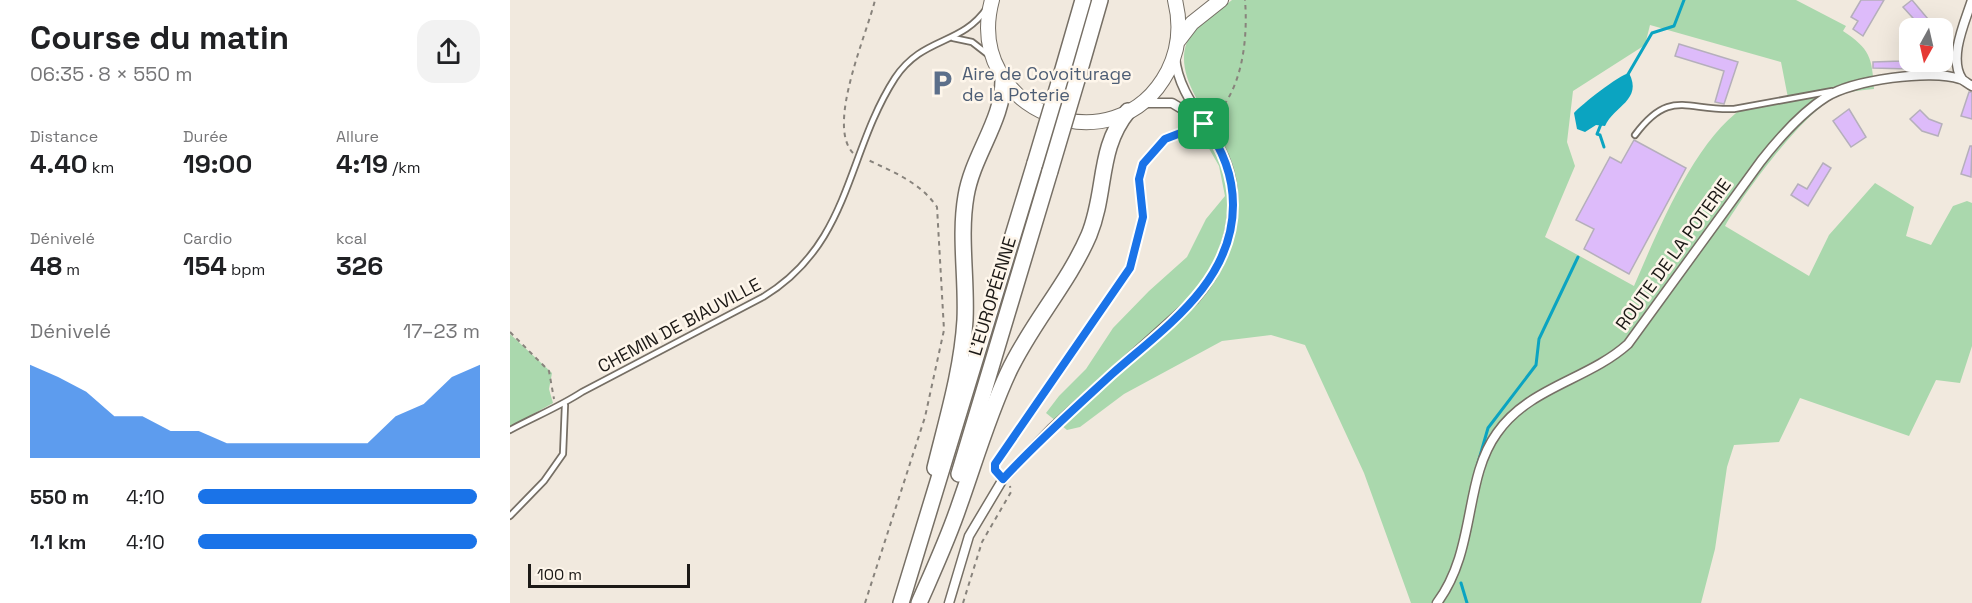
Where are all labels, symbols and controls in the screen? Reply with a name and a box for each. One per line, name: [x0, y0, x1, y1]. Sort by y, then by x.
text: Course du matin: [30, 17, 289, 59]
north arrow: [1899, 18, 1953, 72]
map controls: [1899, 18, 1953, 72]
button: share: [417, 20, 480, 83]
text: 06:35 · 8 × 550 m: [30, 61, 192, 87]
place label: Aire de Covoiturage de la Poterie: [962, 62, 1132, 106]
parking icon: Aire de Covoiturage de la Poterie: [927, 68, 957, 98]
pin: [1178, 98, 1229, 149]
icon: arrive: [1187, 107, 1220, 140]
text: Distance: [30, 126, 98, 147]
text: Durée: [183, 126, 228, 147]
text: Allure: [336, 126, 379, 147]
text: 4.40: [30, 147, 88, 181]
text: 19:00: [183, 147, 252, 181]
text: 4:19: [336, 147, 388, 181]
text: km: [88, 157, 114, 178]
text: /km: [388, 157, 421, 178]
street label: ROUTE DE LA POTERIE: [1610, 174, 1736, 334]
text: Dénivelé: [30, 228, 95, 249]
text: Cardio: [183, 228, 232, 249]
text: kcal: [336, 228, 367, 249]
street label: L'EUROPÉENNE: [963, 234, 1021, 358]
text: 48: [30, 249, 62, 283]
text: 154: [183, 249, 227, 283]
text: 326: [336, 249, 383, 283]
text: m: [62, 259, 80, 280]
text: bpm: [227, 259, 265, 280]
street label: CHEMIN DE BIAUVILLE: [594, 272, 764, 378]
text: Dénivelé: [30, 318, 111, 344]
text: 17–23 m: [403, 318, 480, 344]
text: 550 m: [30, 484, 89, 510]
text: 4:10: [126, 484, 165, 510]
text: 1.1 km: [30, 529, 86, 555]
text: 4:10: [126, 529, 165, 555]
scale bar: [528, 561, 690, 588]
text: 100 m: [537, 564, 582, 585]

